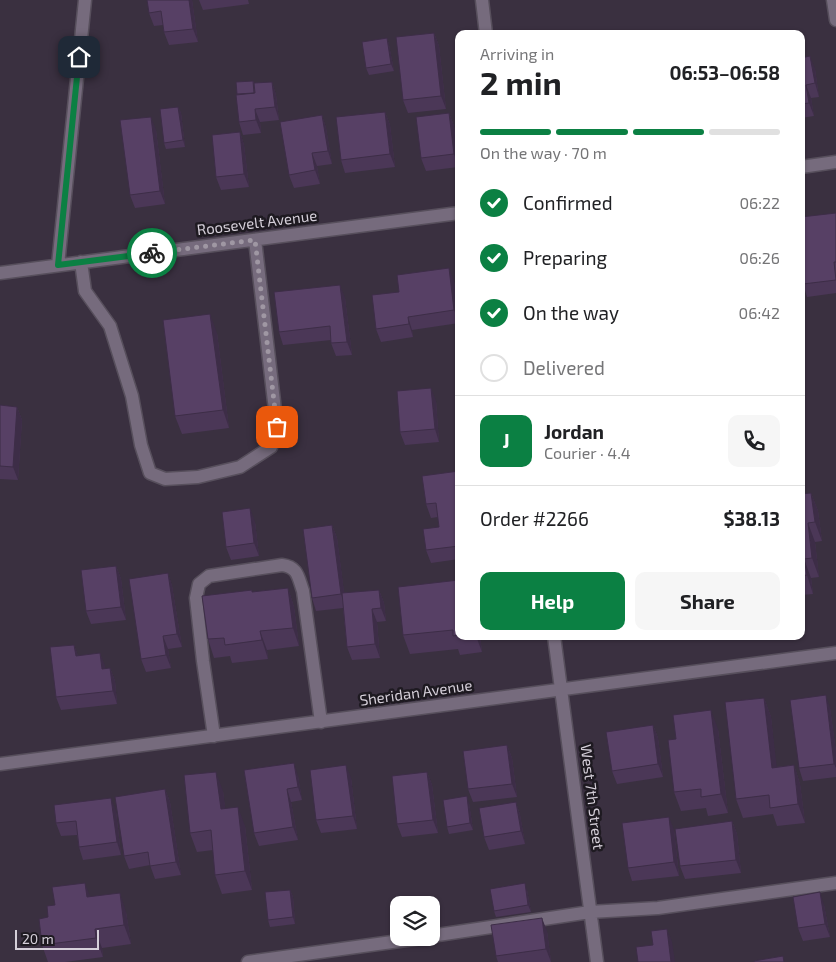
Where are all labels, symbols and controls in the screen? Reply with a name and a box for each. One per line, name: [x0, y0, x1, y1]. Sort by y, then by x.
pin: [58, 36, 100, 78]
icon: home: [65, 43, 93, 71]
text: Arriving in: [480, 44, 554, 63]
text: 06:53–06:58: [670, 61, 780, 84]
text: 2 min: [480, 63, 562, 101]
text: On the way · 70 m: [480, 143, 607, 162]
icon: check: [480, 189, 508, 217]
text: Confirmed: [523, 191, 613, 214]
text: 06:22: [739, 193, 780, 212]
street label: Roosevelt Avenue: [196, 206, 318, 238]
courier: [127, 228, 177, 278]
icon: bike: [138, 239, 166, 267]
icon: check: [480, 244, 508, 272]
text: Preparing: [523, 246, 607, 269]
text: 06:26: [739, 248, 780, 267]
icon: check: [480, 299, 508, 327]
text: On the way: [523, 301, 619, 324]
text: 06:42: [739, 303, 780, 322]
text: Delivered: [523, 356, 605, 379]
pin: [256, 406, 298, 448]
icon: bag: [263, 413, 291, 441]
button: phone: [728, 415, 780, 467]
text: Jordan: [544, 420, 604, 443]
text: J: [502, 429, 510, 452]
text: Courier · 4.4: [544, 443, 631, 462]
text: Order #2266: [480, 507, 589, 530]
text: $38.13: [724, 507, 780, 530]
button: Help: [480, 572, 625, 630]
button: Share: [635, 572, 780, 630]
street label: Sheridan Avenue: [358, 675, 473, 709]
street label: West 7th Street: [578, 743, 608, 851]
map controls: [390, 896, 440, 946]
button: layers: [390, 896, 440, 946]
scale bar: [15, 927, 99, 950]
text: 20 m: [22, 930, 54, 947]

